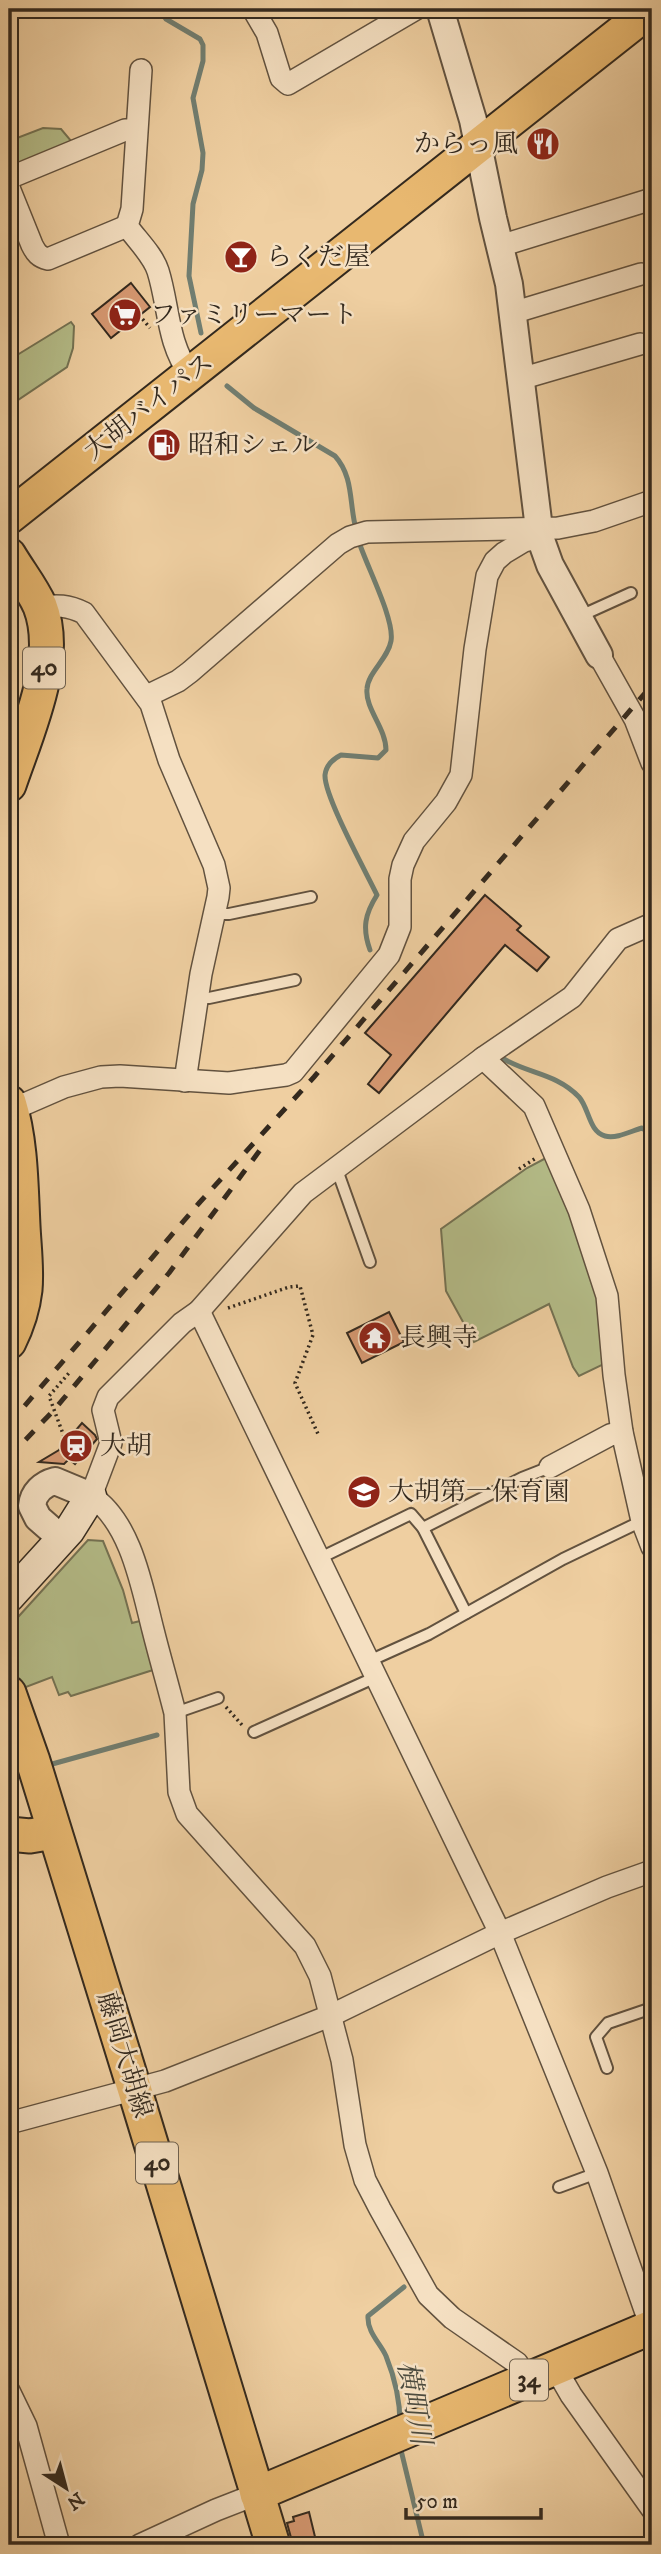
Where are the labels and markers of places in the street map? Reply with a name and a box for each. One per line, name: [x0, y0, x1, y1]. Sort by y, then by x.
restaurant icon: からっ風: [524, 125, 562, 163]
place label: からっ風: [414, 128, 518, 161]
bar icon: らくだ屋: [222, 238, 260, 276]
place label: らくだ屋: [266, 241, 370, 274]
supermarket icon: ファミリーマート: [106, 296, 144, 334]
place label: ファミリーマート: [150, 299, 357, 332]
fuel station icon: 昭和シェル: [145, 426, 183, 464]
place label: 昭和シェル: [188, 429, 317, 462]
temple icon: 長興寺: [356, 1319, 394, 1357]
place label: 長興寺: [400, 1322, 478, 1355]
station icon: 大胡: [57, 1427, 95, 1465]
place label: 大胡: [100, 1430, 152, 1463]
school or university icon: 大胡第一保育園: [345, 1473, 383, 1511]
place label: 大胡第一保育園: [388, 1476, 570, 1509]

